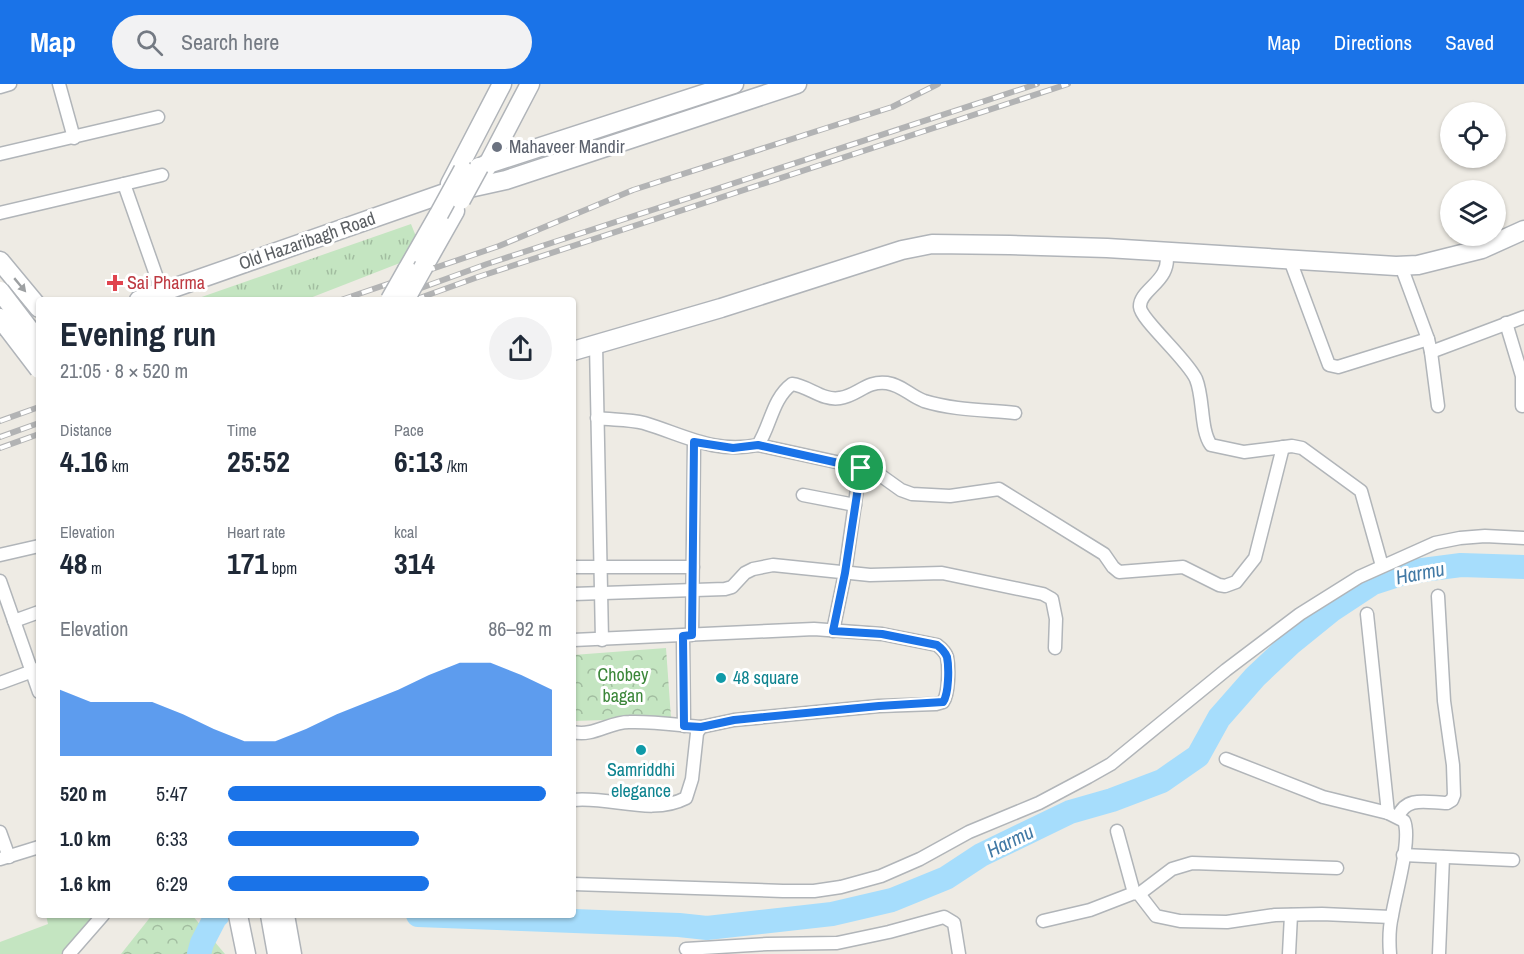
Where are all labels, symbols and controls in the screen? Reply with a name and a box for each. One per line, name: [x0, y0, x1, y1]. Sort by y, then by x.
search box: [112, 15, 532, 69]
text: Map: [30, 23, 76, 61]
icon: search: [133, 26, 166, 59]
text: Search here: [181, 27, 279, 57]
text: Map: [1267, 28, 1301, 57]
text: Directions: [1334, 28, 1412, 57]
text: Saved: [1445, 28, 1494, 57]
map controls: [1440, 102, 1506, 246]
button: locate: [1440, 102, 1506, 168]
place label: Mahaveer Mandir: [509, 134, 625, 159]
marker: Mahaveer Mandir: [490, 140, 504, 154]
button: layers: [1440, 180, 1506, 246]
street label: Old Hazaribagh Road: [235, 205, 378, 276]
place label: Sai Pharma: [127, 270, 205, 295]
marker: Sai Pharma: [108, 276, 122, 290]
one-way arrow: [13, 277, 26, 293]
text: Evening run: [60, 312, 216, 356]
button: share: [489, 317, 552, 380]
text: 21:05 · 8 × 520 m: [60, 357, 188, 384]
text: Distance: [60, 419, 112, 441]
text: Time: [227, 419, 257, 441]
text: Pace: [394, 419, 424, 441]
text: 4.16: [60, 441, 108, 481]
text: 25:52: [227, 441, 290, 481]
text: 6:13: [394, 441, 443, 481]
pin: [835, 442, 886, 493]
icon: arrive: [844, 451, 877, 484]
text: km: [108, 455, 129, 477]
text: /km: [443, 455, 468, 477]
text: Elevation: [60, 521, 115, 543]
text: Heart rate: [227, 521, 285, 543]
text: kcal: [394, 521, 417, 543]
text: 48: [60, 543, 87, 583]
text: 171: [227, 543, 268, 583]
text: 314: [394, 543, 435, 583]
water label: Harmu: [1393, 555, 1447, 590]
text: m: [87, 557, 102, 579]
text: bpm: [268, 557, 297, 579]
text: Elevation: [60, 615, 128, 642]
text: 86–92 m: [488, 615, 552, 642]
park label: Chobey bagan: [598, 662, 649, 708]
place label: 48 square: [733, 665, 799, 690]
marker: 48 square: [714, 671, 728, 685]
marker: Samriddhi elegance: [634, 743, 648, 757]
place label: Samriddhi elegance: [607, 757, 675, 803]
text: 520 m: [60, 780, 107, 807]
text: 5:47: [156, 780, 188, 807]
water label: Harmu: [982, 818, 1038, 863]
text: 1.0 km: [60, 825, 111, 852]
text: 6:33: [156, 825, 188, 852]
text: 1.6 km: [60, 870, 111, 897]
text: 6:29: [156, 870, 188, 897]

